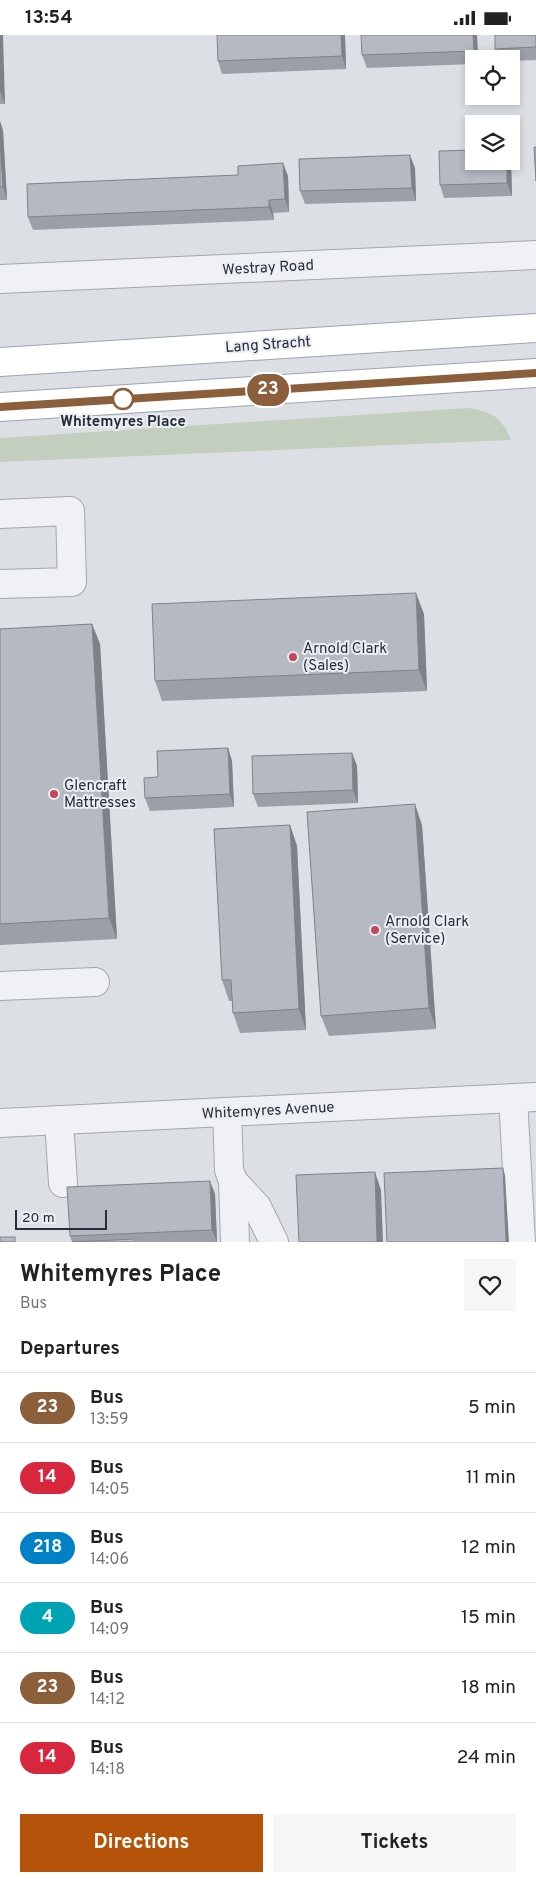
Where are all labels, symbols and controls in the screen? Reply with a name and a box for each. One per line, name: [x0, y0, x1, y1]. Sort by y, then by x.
text: 13:54: [25, 6, 73, 30]
map controls: [465, 50, 520, 170]
button: locate: [465, 50, 520, 105]
button: layers: [465, 115, 520, 170]
street label: Westray Road: [222, 257, 314, 280]
street label: Lang Stracht: [225, 333, 312, 358]
line badge: 23: [246, 374, 290, 406]
text: 23: [257, 378, 279, 401]
marker: Whitemyres Place: [112, 388, 134, 410]
place label: Whitemyres Place: [60, 413, 186, 432]
place label: Arnold Clark (Sales): [303, 640, 387, 676]
marker: Arnold Clark (Sales): [287, 651, 299, 663]
place label: Glencraft Mattresses: [64, 777, 136, 813]
marker: Glencraft Mattresses: [48, 788, 60, 800]
place label: Arnold Clark (Service): [385, 913, 469, 949]
marker: Arnold Clark (Service): [369, 924, 381, 936]
street label: Whitemyres Avenue: [201, 1099, 335, 1124]
scale bar: [15, 1207, 108, 1230]
text: 20 m: [22, 1210, 55, 1227]
button: heart: [464, 1259, 516, 1311]
text: Whitemyres Place: [20, 1260, 221, 1290]
text: Bus: [20, 1294, 47, 1314]
text: Departures: [20, 1337, 120, 1361]
text: Bus: [90, 1386, 124, 1410]
text: 23: [37, 1396, 58, 1419]
text: 5 min: [468, 1396, 516, 1420]
text: 13:59: [90, 1410, 129, 1430]
text: Bus: [90, 1456, 124, 1480]
text: 14: [38, 1466, 57, 1489]
text: 11 min: [466, 1466, 516, 1490]
text: 14:05: [90, 1480, 129, 1500]
text: Bus: [90, 1526, 124, 1550]
text: 218: [33, 1536, 62, 1559]
text: 12 min: [461, 1536, 516, 1560]
text: 14:06: [90, 1550, 129, 1570]
text: Bus: [90, 1596, 124, 1620]
text: 4: [42, 1606, 53, 1629]
text: 15 min: [461, 1606, 516, 1630]
text: 14:09: [90, 1620, 129, 1640]
text: Bus: [90, 1666, 124, 1690]
text: 23: [37, 1676, 58, 1699]
text: 18 min: [461, 1676, 516, 1700]
text: 14:12: [90, 1690, 125, 1710]
text: Bus: [90, 1736, 124, 1760]
text: 14: [38, 1746, 57, 1769]
text: 24 min: [457, 1746, 516, 1770]
text: 14:18: [90, 1760, 125, 1780]
button: Directions: [20, 1814, 263, 1872]
button: Tickets: [273, 1814, 516, 1872]

